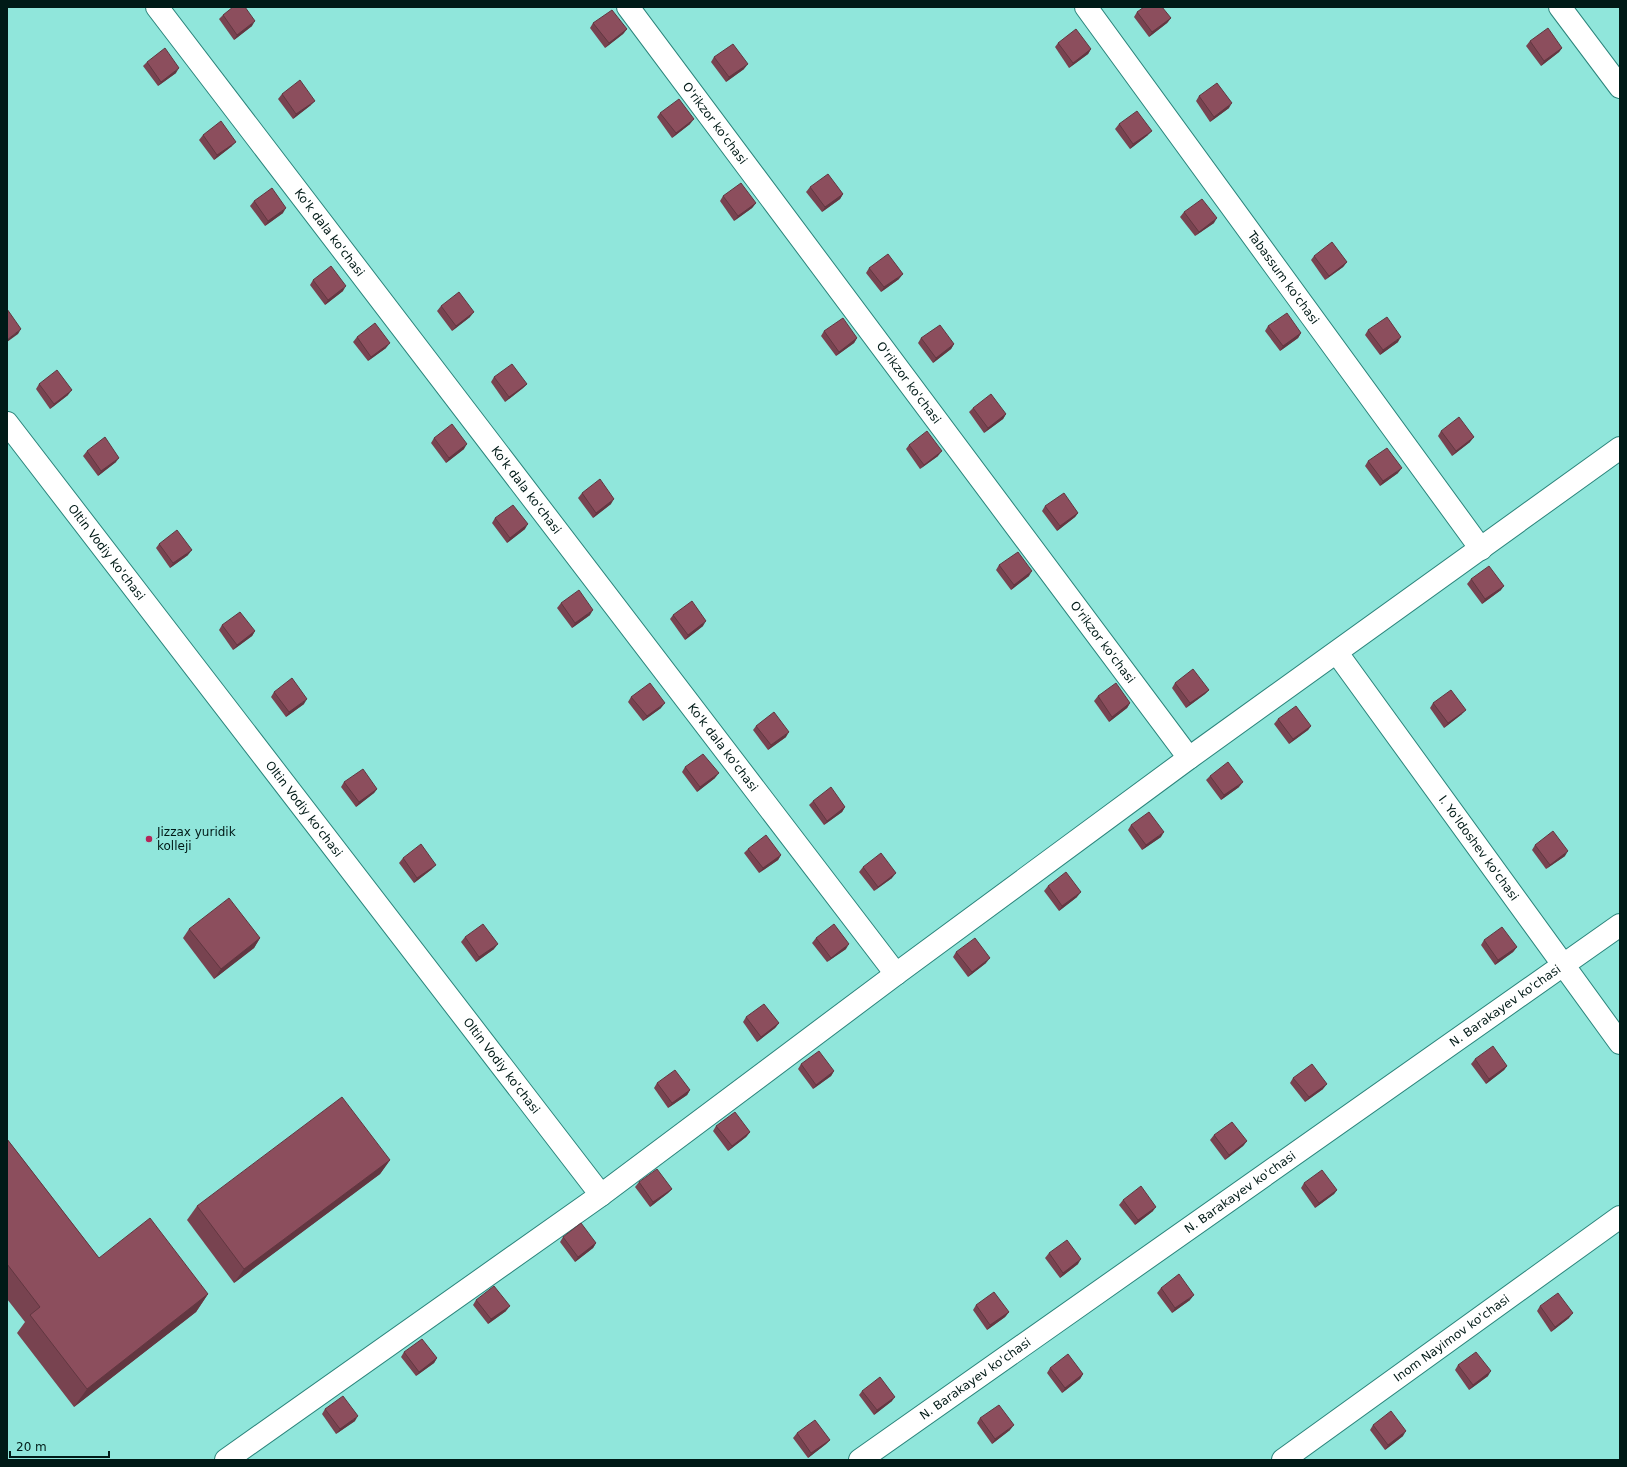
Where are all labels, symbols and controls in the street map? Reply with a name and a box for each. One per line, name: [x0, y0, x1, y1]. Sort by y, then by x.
street label: O'rikzor ko'chasi: [680, 79, 750, 167]
street label: Ko'k dala ko'chasi: [292, 186, 367, 279]
street label: Tabassum ko'chasi: [1244, 228, 1322, 327]
street label: O'rikzor ko'chasi: [874, 339, 944, 427]
street label: Ko'k dala ko'chasi: [488, 443, 564, 537]
street label: Oltin Vodiy ko'chasi: [65, 501, 148, 603]
street label: O'rikzor ko'chasi: [1067, 599, 1138, 686]
street label: Ko'k dala ko'chasi: [685, 701, 761, 794]
street label: Oltin Vodiy ko'chasi: [263, 758, 345, 860]
street label: I. Yo'ldoshev ko'chasi: [1436, 793, 1521, 903]
place label: Jizzax yuridik kolleji: [156, 825, 236, 853]
marker: Jizzax yuridik kolleji: [144, 834, 154, 844]
street label: N. Barakayev ko'chasi: [1447, 962, 1563, 1050]
street label: Oltin Vodiy ko'chasi: [460, 1015, 543, 1116]
street label: N. Barakayev ko'chasi: [1182, 1148, 1298, 1236]
street label: Inom Nayimov ko'chasi: [1391, 1292, 1512, 1385]
street label: N. Barakayev ko'chasi: [917, 1335, 1033, 1423]
scale bar: [10, 1433, 109, 1459]
text: 20 m: [16, 1440, 47, 1454]

